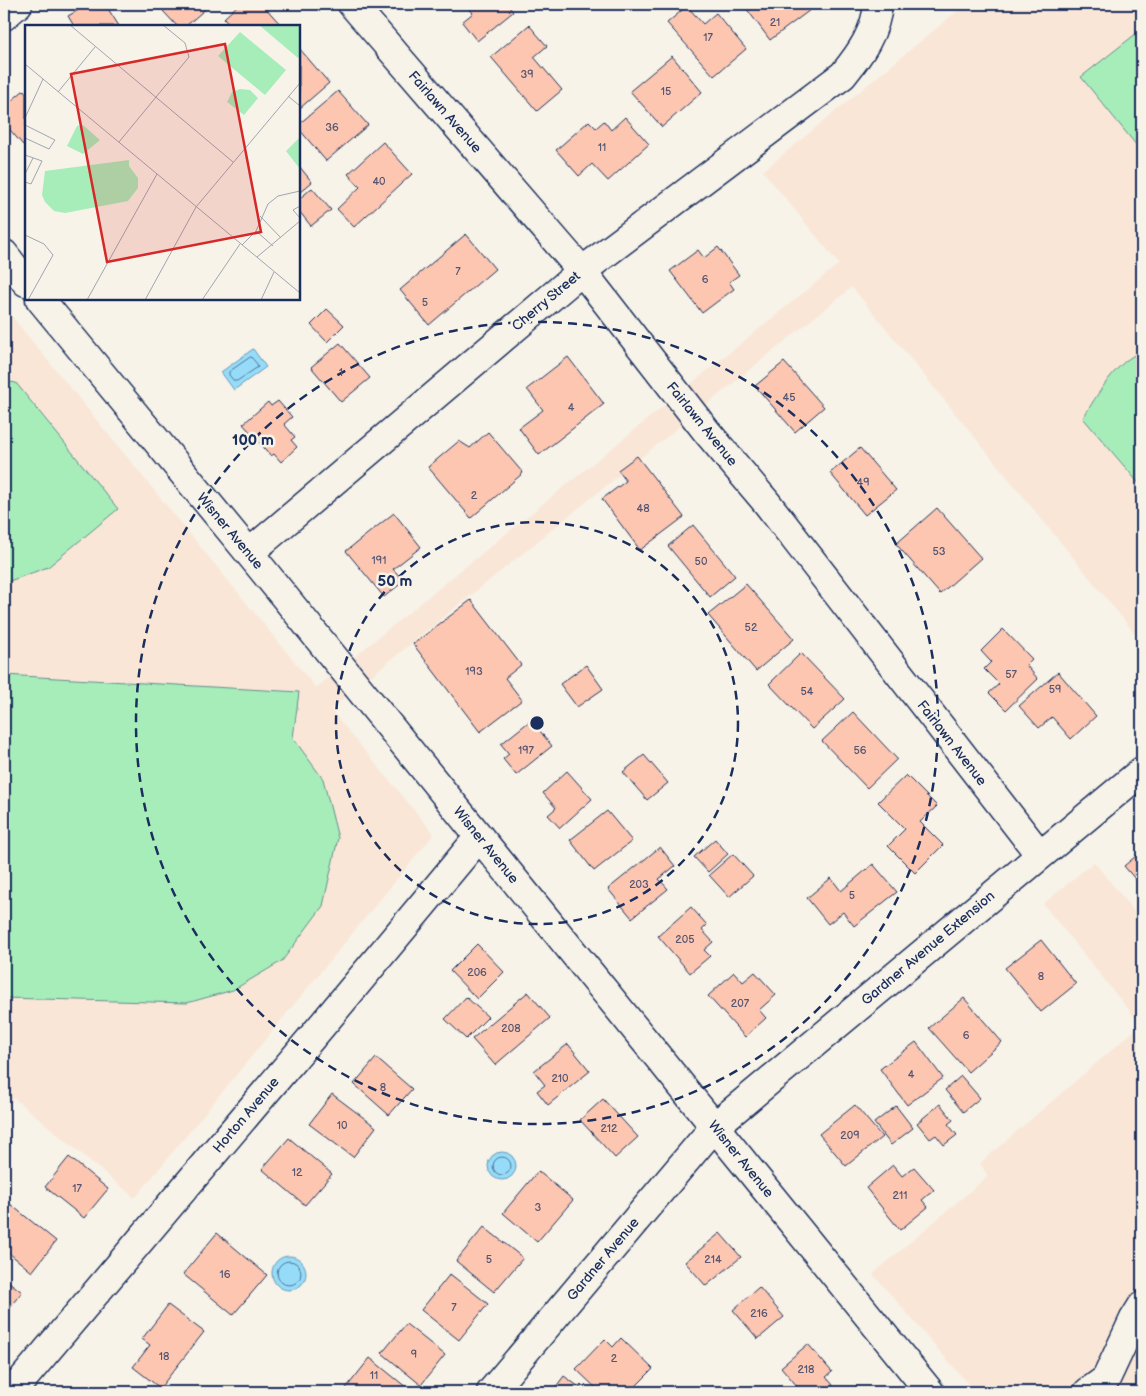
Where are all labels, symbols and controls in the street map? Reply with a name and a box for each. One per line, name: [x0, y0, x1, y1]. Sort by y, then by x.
house number: 21: [770, 16, 780, 29]
inset map: [25, 25, 300, 300]
house number: 17: [703, 31, 713, 44]
street label: Fairlawn Avenue: [405, 67, 485, 157]
house number: 39: [520, 68, 534, 81]
house number: 15: [661, 85, 671, 98]
house number: 36: [325, 121, 339, 134]
house number: 11: [598, 141, 606, 154]
house number: 40: [372, 175, 386, 188]
house number: 7: [455, 265, 461, 278]
street label: Cherry Street: [508, 267, 584, 335]
house number: 6: [702, 273, 709, 286]
house number: 5: [422, 296, 428, 309]
house number: 1: [339, 366, 343, 379]
street label: Fairlawn Avenue: [663, 379, 741, 469]
house number: 45: [782, 391, 796, 404]
house number: 4: [568, 401, 575, 414]
text: 100 m: [232, 431, 274, 450]
house number: 49: [856, 476, 870, 489]
street label: Wisner Avenue: [193, 489, 267, 573]
house number: 2: [471, 489, 478, 502]
house number: 48: [636, 502, 650, 515]
house number: 53: [932, 545, 946, 558]
house number: 191: [372, 554, 386, 567]
house number: 50: [695, 555, 708, 568]
text: 50 m: [378, 572, 413, 591]
house number: 52: [745, 621, 758, 634]
house number: 193: [465, 665, 483, 678]
house number: 57: [1005, 668, 1017, 681]
house number: 59: [1049, 683, 1061, 696]
house number: 54: [800, 685, 814, 698]
street label: Fairlawn Avenue: [914, 697, 990, 789]
centre of rings: [528, 714, 546, 732]
house number: 197: [518, 744, 535, 757]
house number: 56: [853, 744, 867, 757]
street label: Wisner Avenue: [450, 803, 522, 887]
house number: 203: [629, 878, 649, 891]
street label: Gardner Avenue Extension: [858, 887, 998, 1009]
house number: 5: [849, 889, 855, 902]
house number: 205: [675, 933, 695, 946]
house number: 206: [467, 966, 487, 979]
house number: 8: [1038, 970, 1044, 983]
house number: 207: [731, 997, 750, 1010]
house number: 208: [501, 1022, 521, 1035]
house number: 6: [963, 1029, 970, 1042]
house number: 4: [908, 1068, 915, 1081]
house number: 210: [551, 1072, 569, 1085]
street label: Horton Avenue: [209, 1074, 283, 1156]
house number: 8: [380, 1081, 386, 1094]
street label: Wisner Avenue: [705, 1117, 777, 1201]
house number: 10: [337, 1119, 348, 1132]
house number: 212: [600, 1122, 618, 1135]
house number: 209: [840, 1129, 860, 1142]
house number: 12: [292, 1166, 303, 1179]
house number: 17: [72, 1182, 82, 1195]
house number: 211: [893, 1189, 907, 1202]
house number: 3: [535, 1201, 542, 1214]
street label: Gardner Avenue: [563, 1214, 643, 1304]
house number: 5: [486, 1253, 492, 1266]
house number: 214: [704, 1253, 722, 1266]
house number: 16: [220, 1268, 231, 1281]
house number: 7: [451, 1301, 457, 1314]
house number: 216: [750, 1307, 768, 1320]
house number: 9: [411, 1348, 417, 1361]
house number: 18: [159, 1350, 169, 1363]
house number: 2: [611, 1352, 618, 1365]
house number: 218: [798, 1363, 815, 1376]
house number: 11: [370, 1369, 378, 1382]

